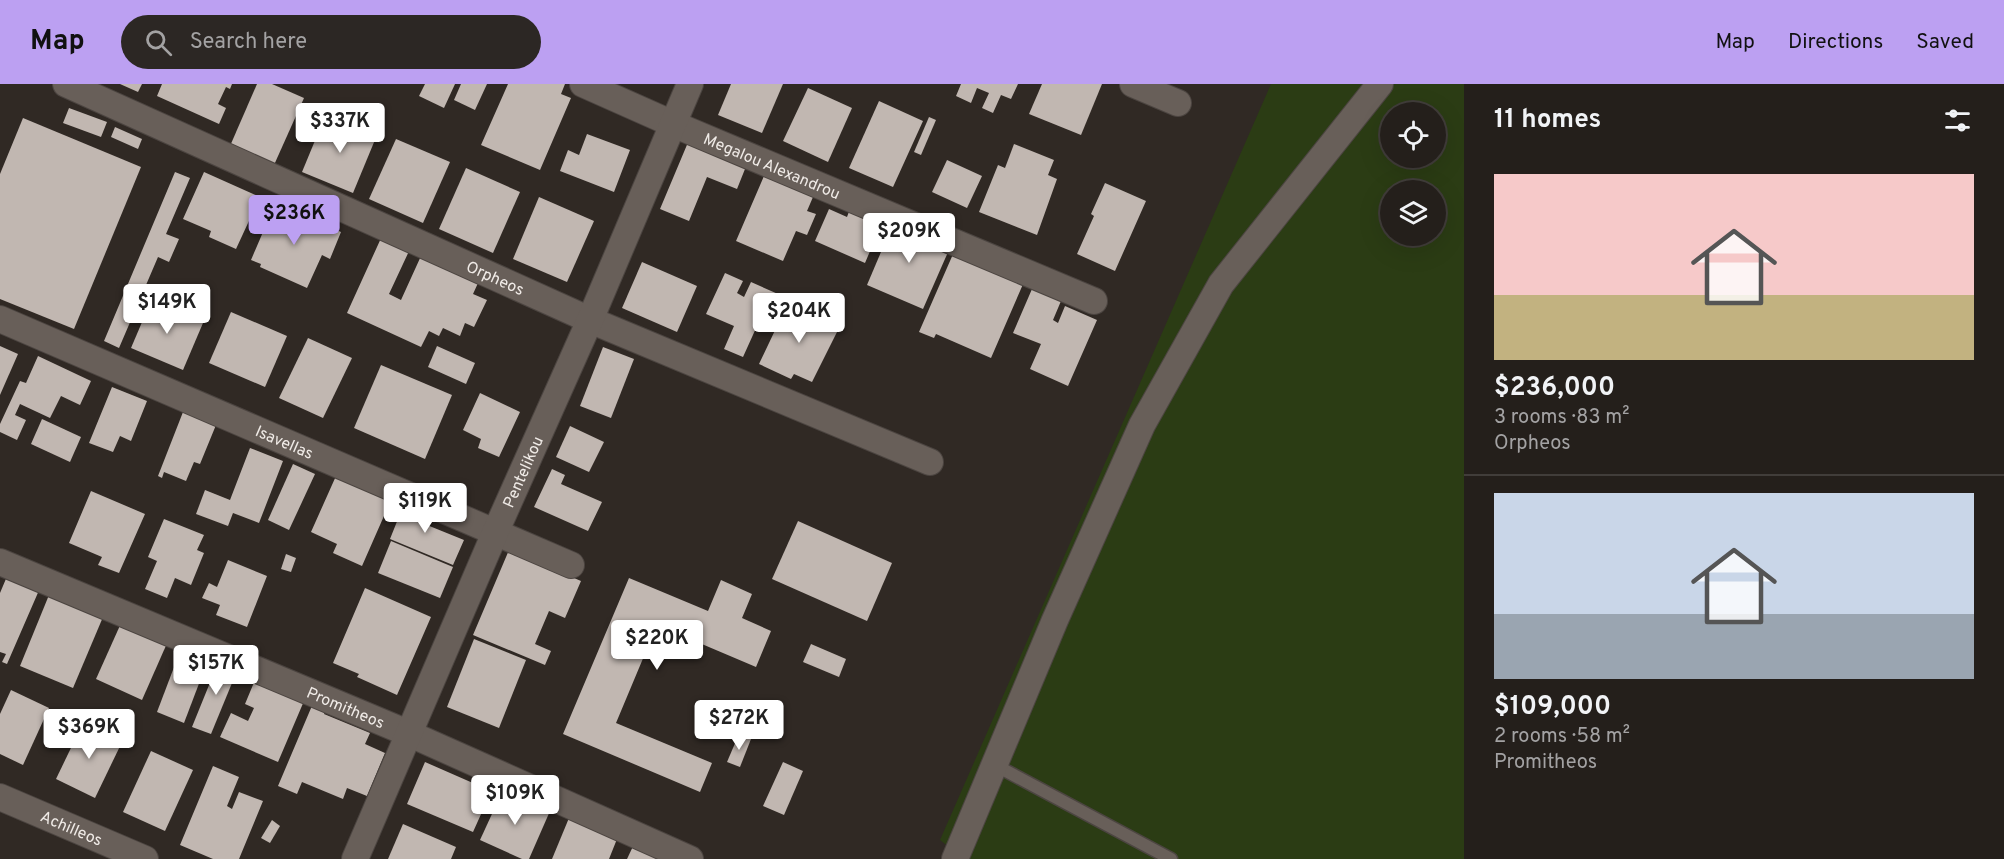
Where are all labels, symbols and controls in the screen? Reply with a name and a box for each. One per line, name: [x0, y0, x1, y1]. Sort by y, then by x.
search box: [121, 15, 541, 69]
text: Map: [30, 24, 85, 60]
icon: search: [142, 26, 175, 59]
text: Search here: [190, 29, 307, 56]
text: Map: [1715, 29, 1755, 56]
text: Directions: [1788, 29, 1883, 56]
text: Saved: [1916, 29, 1974, 56]
map controls: [1380, 102, 1446, 246]
button: locate: [1380, 102, 1446, 168]
pin: $337K: [298, 103, 382, 154]
text: 11 homes: [1494, 104, 1601, 137]
icon: filters: [1941, 104, 1974, 137]
text: $337K: [310, 109, 370, 135]
street label: Megalou Alexandrou: [700, 130, 843, 205]
button: layers: [1380, 180, 1446, 246]
pin: $236K: [252, 195, 336, 246]
text: $236K: [263, 201, 325, 227]
pin: $209K: [867, 213, 951, 264]
icon: home: [1680, 213, 1788, 321]
text: $209K: [877, 219, 941, 245]
street label: Orpheos: [463, 258, 527, 301]
pin: $149K: [125, 284, 209, 335]
text: $149K: [137, 290, 197, 316]
pin: $204K: [757, 293, 841, 344]
text: $204K: [767, 299, 831, 325]
text: $236,000: [1494, 372, 1615, 405]
text: 3 rooms · 83 m²: [1494, 405, 1629, 431]
street label: Isavellas: [252, 422, 316, 465]
text: Orpheos: [1494, 431, 1571, 457]
street label: Pentelikou: [499, 433, 549, 511]
pin: $119K: [383, 483, 467, 534]
text: $119K: [398, 489, 452, 515]
icon: home: [1680, 532, 1788, 640]
pin: $220K: [615, 620, 699, 671]
text: $220K: [625, 626, 689, 652]
pin: $157K: [174, 645, 258, 696]
text: $157K: [187, 651, 245, 677]
street label: Promitheos: [303, 684, 387, 734]
text: $109,000: [1494, 691, 1611, 724]
pin: $272K: [697, 700, 781, 751]
text: $272K: [709, 706, 769, 732]
pin: $369K: [47, 709, 131, 760]
text: $369K: [58, 715, 120, 741]
text: 2 rooms · 58 m²: [1494, 724, 1630, 750]
text: Promitheos: [1494, 750, 1597, 776]
pin: $109K: [473, 775, 557, 826]
text: $109K: [485, 781, 545, 807]
street label: Achilleos: [37, 807, 105, 852]

